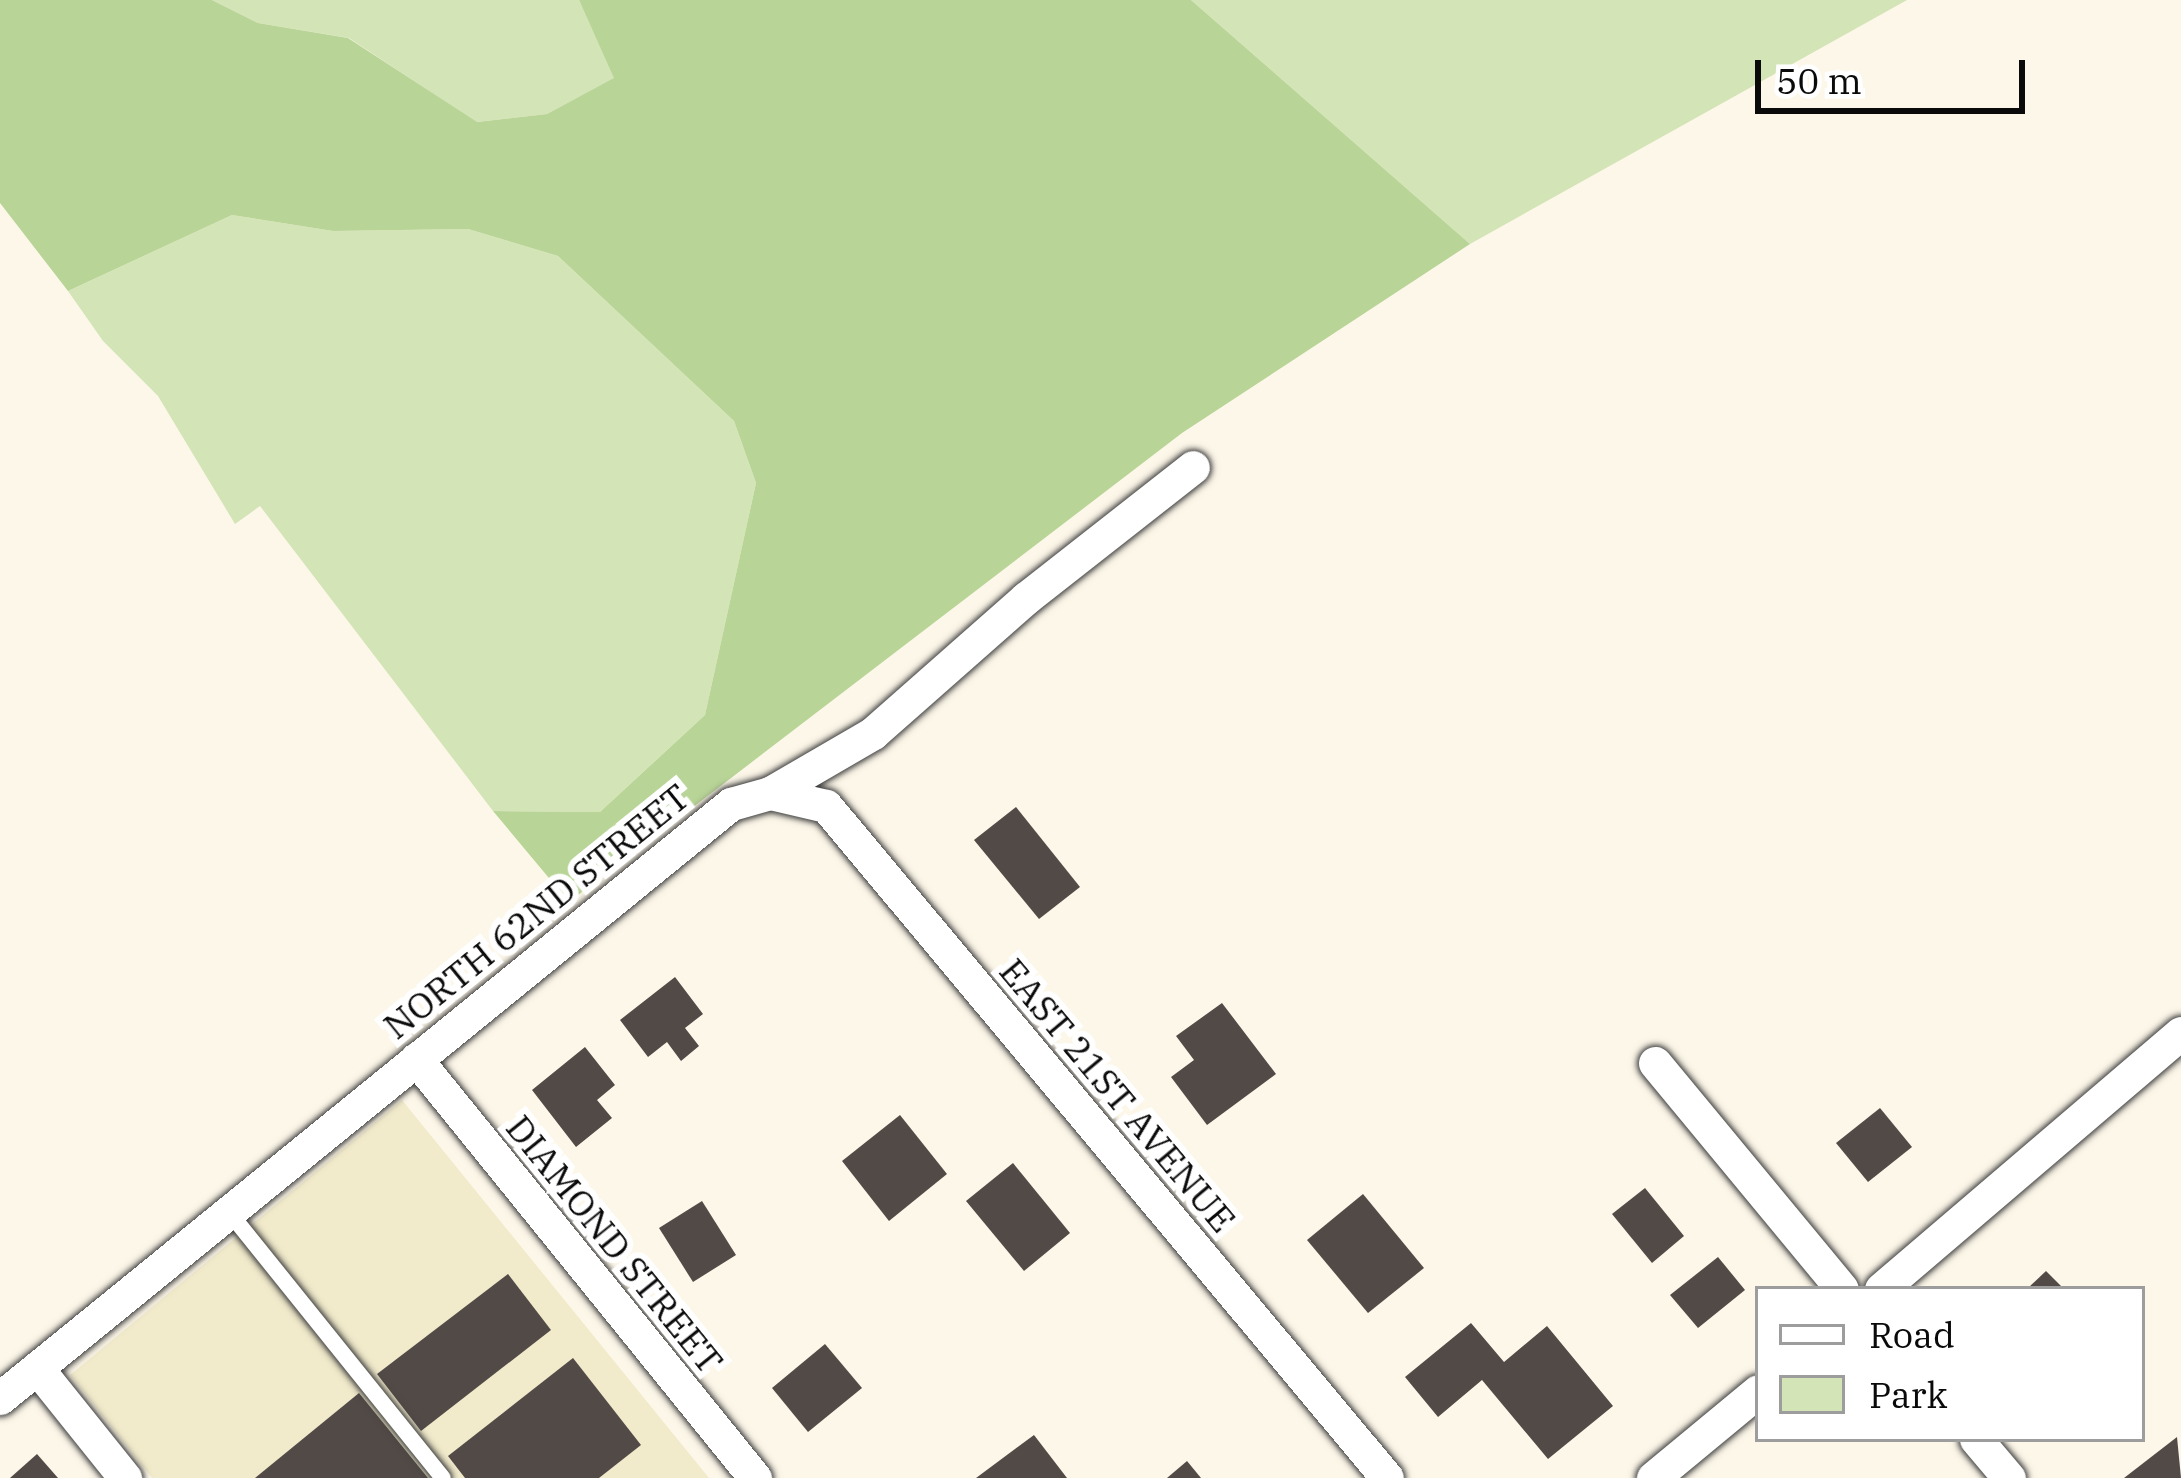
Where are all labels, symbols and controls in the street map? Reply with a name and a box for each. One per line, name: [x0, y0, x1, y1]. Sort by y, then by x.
scale bar: [1761, 36, 2031, 110]
text: 50 m: [1776, 57, 1862, 104]
street label: NORTH 62ND STREET: [375, 775, 697, 1047]
street label: EAST 21ST AVENUE: [991, 950, 1245, 1240]
street label: DIAMOND STREET: [498, 1106, 732, 1382]
legend: [1755, 1286, 2145, 1442]
text: Road: [1869, 1311, 1955, 1358]
text: Park: [1869, 1371, 1948, 1418]

